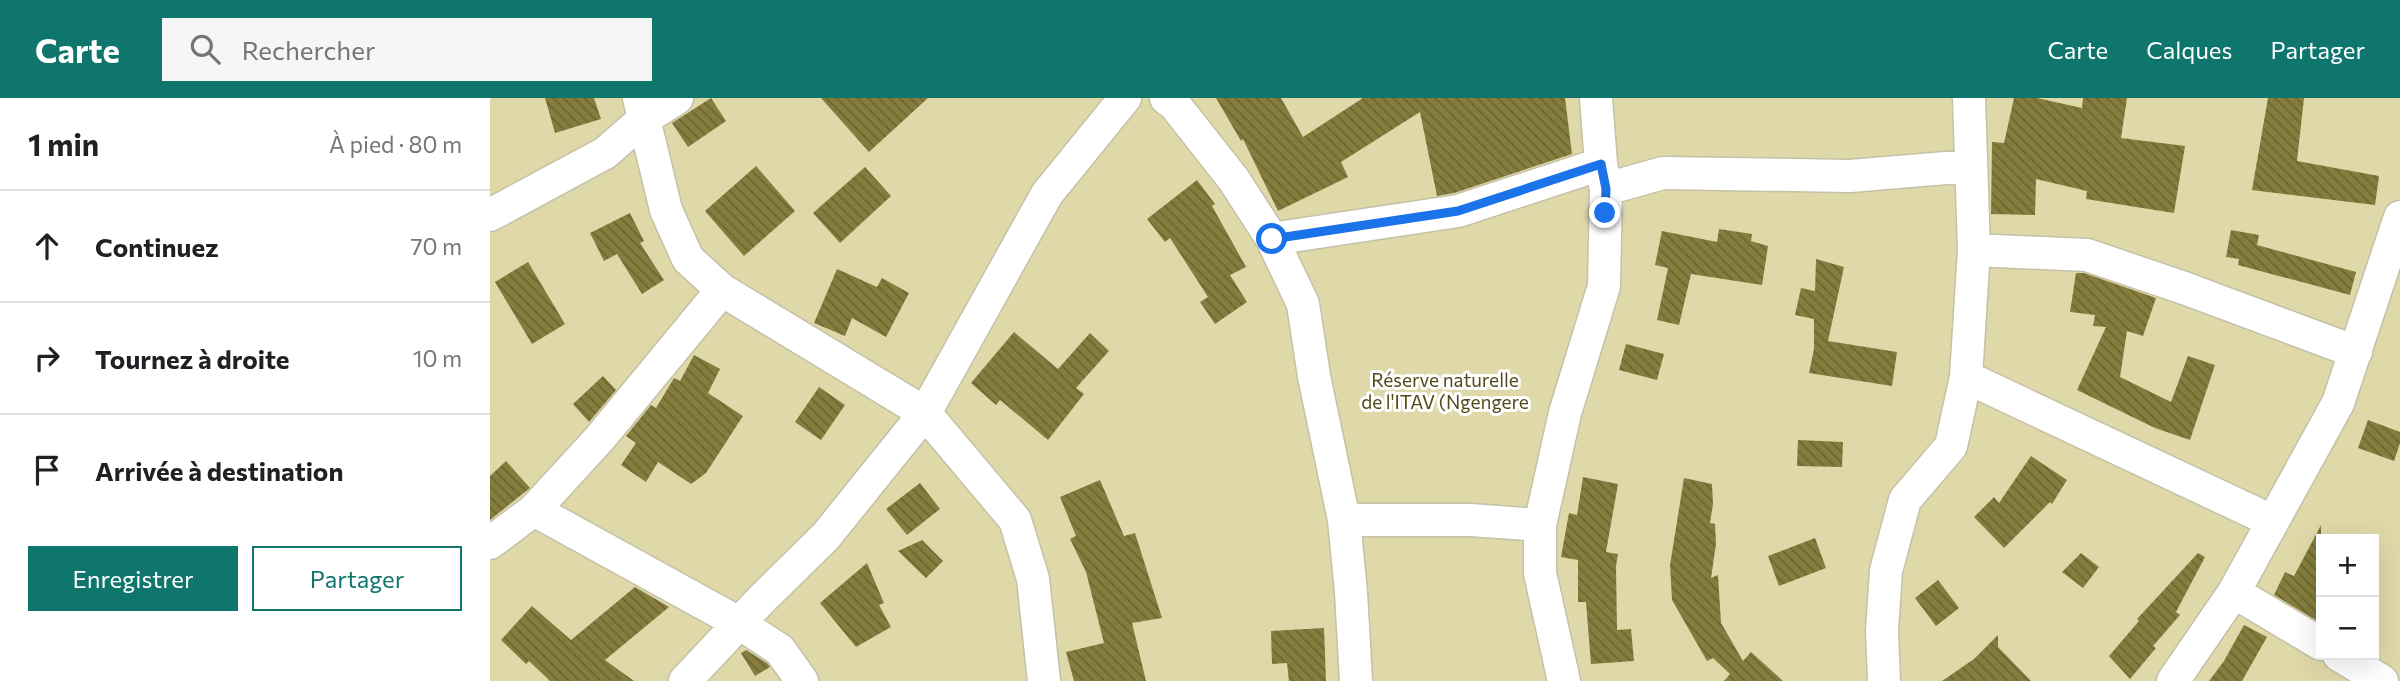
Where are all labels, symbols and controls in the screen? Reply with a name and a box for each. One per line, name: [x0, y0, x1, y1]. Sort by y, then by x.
search box: [162, 18, 652, 81]
text: Carte: [35, 29, 120, 70]
icon: search: [186, 30, 224, 68]
text: Rechercher: [242, 34, 375, 65]
text: Carte: [2047, 35, 2108, 64]
text: Calques: [2146, 35, 2232, 64]
text: Partager: [2270, 35, 2365, 64]
text: 1 min: [28, 125, 99, 162]
text: À pied · 80 m: [329, 130, 462, 158]
route end: [1589, 197, 1620, 228]
route start: [1256, 223, 1287, 254]
icon: ahead: [28, 227, 66, 265]
text: Continuez: [95, 231, 219, 262]
text: 70 m: [410, 232, 462, 260]
icon: right: [28, 339, 66, 377]
text: Tournez à droite: [95, 343, 290, 374]
text: 10 m: [413, 344, 462, 372]
park label: Réserve naturelle de l'ITAV (Ngengere: [1361, 368, 1529, 413]
icon: arrive: [28, 451, 66, 489]
text: Arrivée à destination: [95, 455, 343, 486]
map controls: [2316, 534, 2379, 660]
button: +: [2316, 534, 2379, 597]
button: Enregistrer: [28, 546, 238, 611]
button: Partager: [252, 546, 462, 611]
button: −: [2316, 597, 2379, 660]

